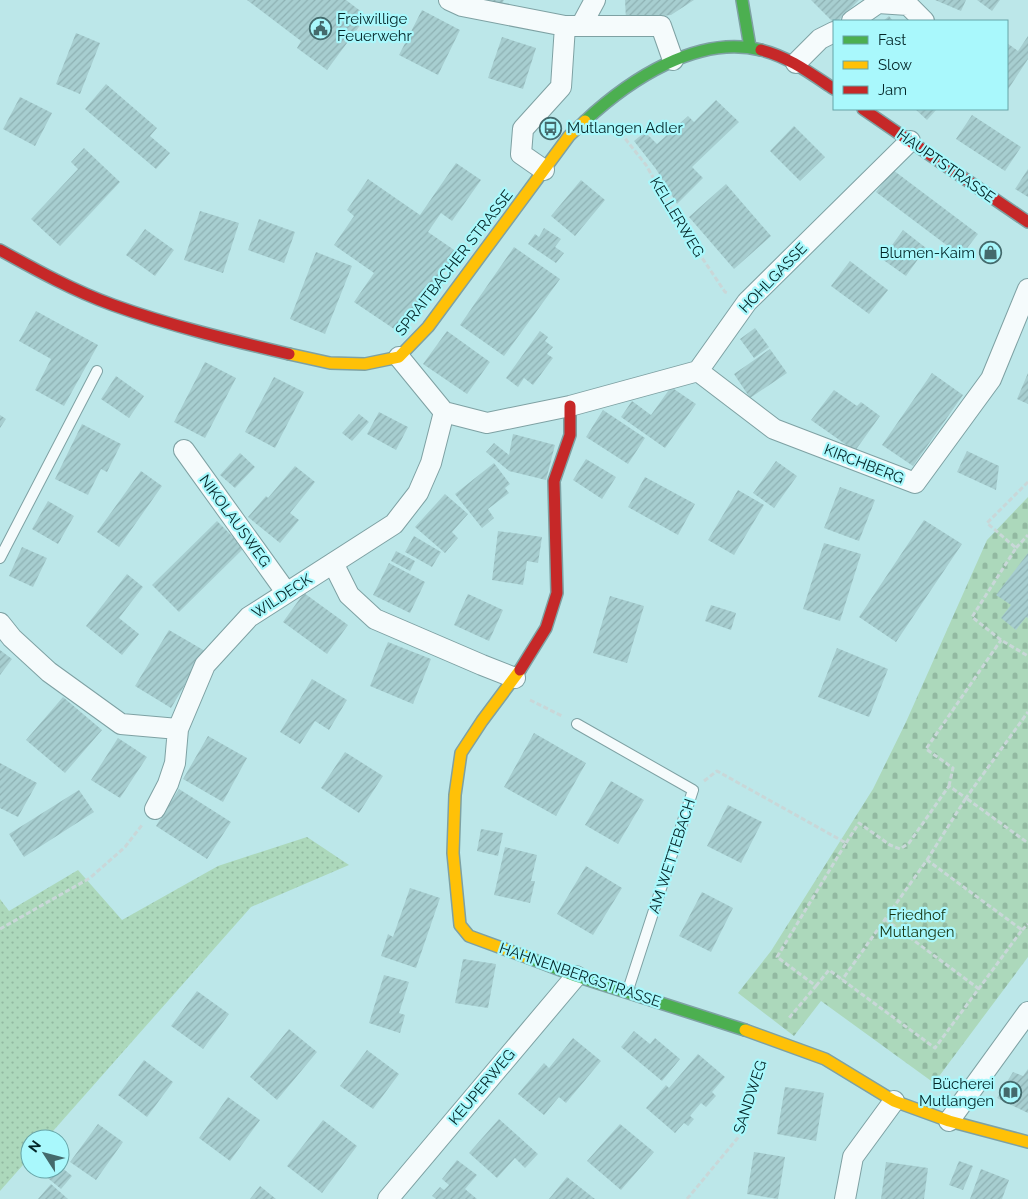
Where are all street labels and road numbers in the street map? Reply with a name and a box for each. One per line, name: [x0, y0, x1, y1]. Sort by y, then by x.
street label: HAUPTSTRASSE: [893, 125, 999, 207]
street label: KELLERWEG: [646, 174, 708, 260]
street label: SPRAITBACHER STRASSE: [391, 186, 517, 340]
street label: HOHLGASSE: [735, 239, 811, 317]
street label: KIRCHBERG: [821, 441, 907, 487]
street label: NIKOLAUSWEG: [196, 471, 274, 571]
street label: WILDECK: [249, 570, 316, 622]
street label: AM WETTEBACH: [645, 796, 699, 916]
street label: HAHNENBERGSTRASSE: [497, 939, 663, 1011]
street label: KEUPERWEG: [445, 1045, 519, 1129]
street label: SANDWEG: [730, 1058, 770, 1136]

